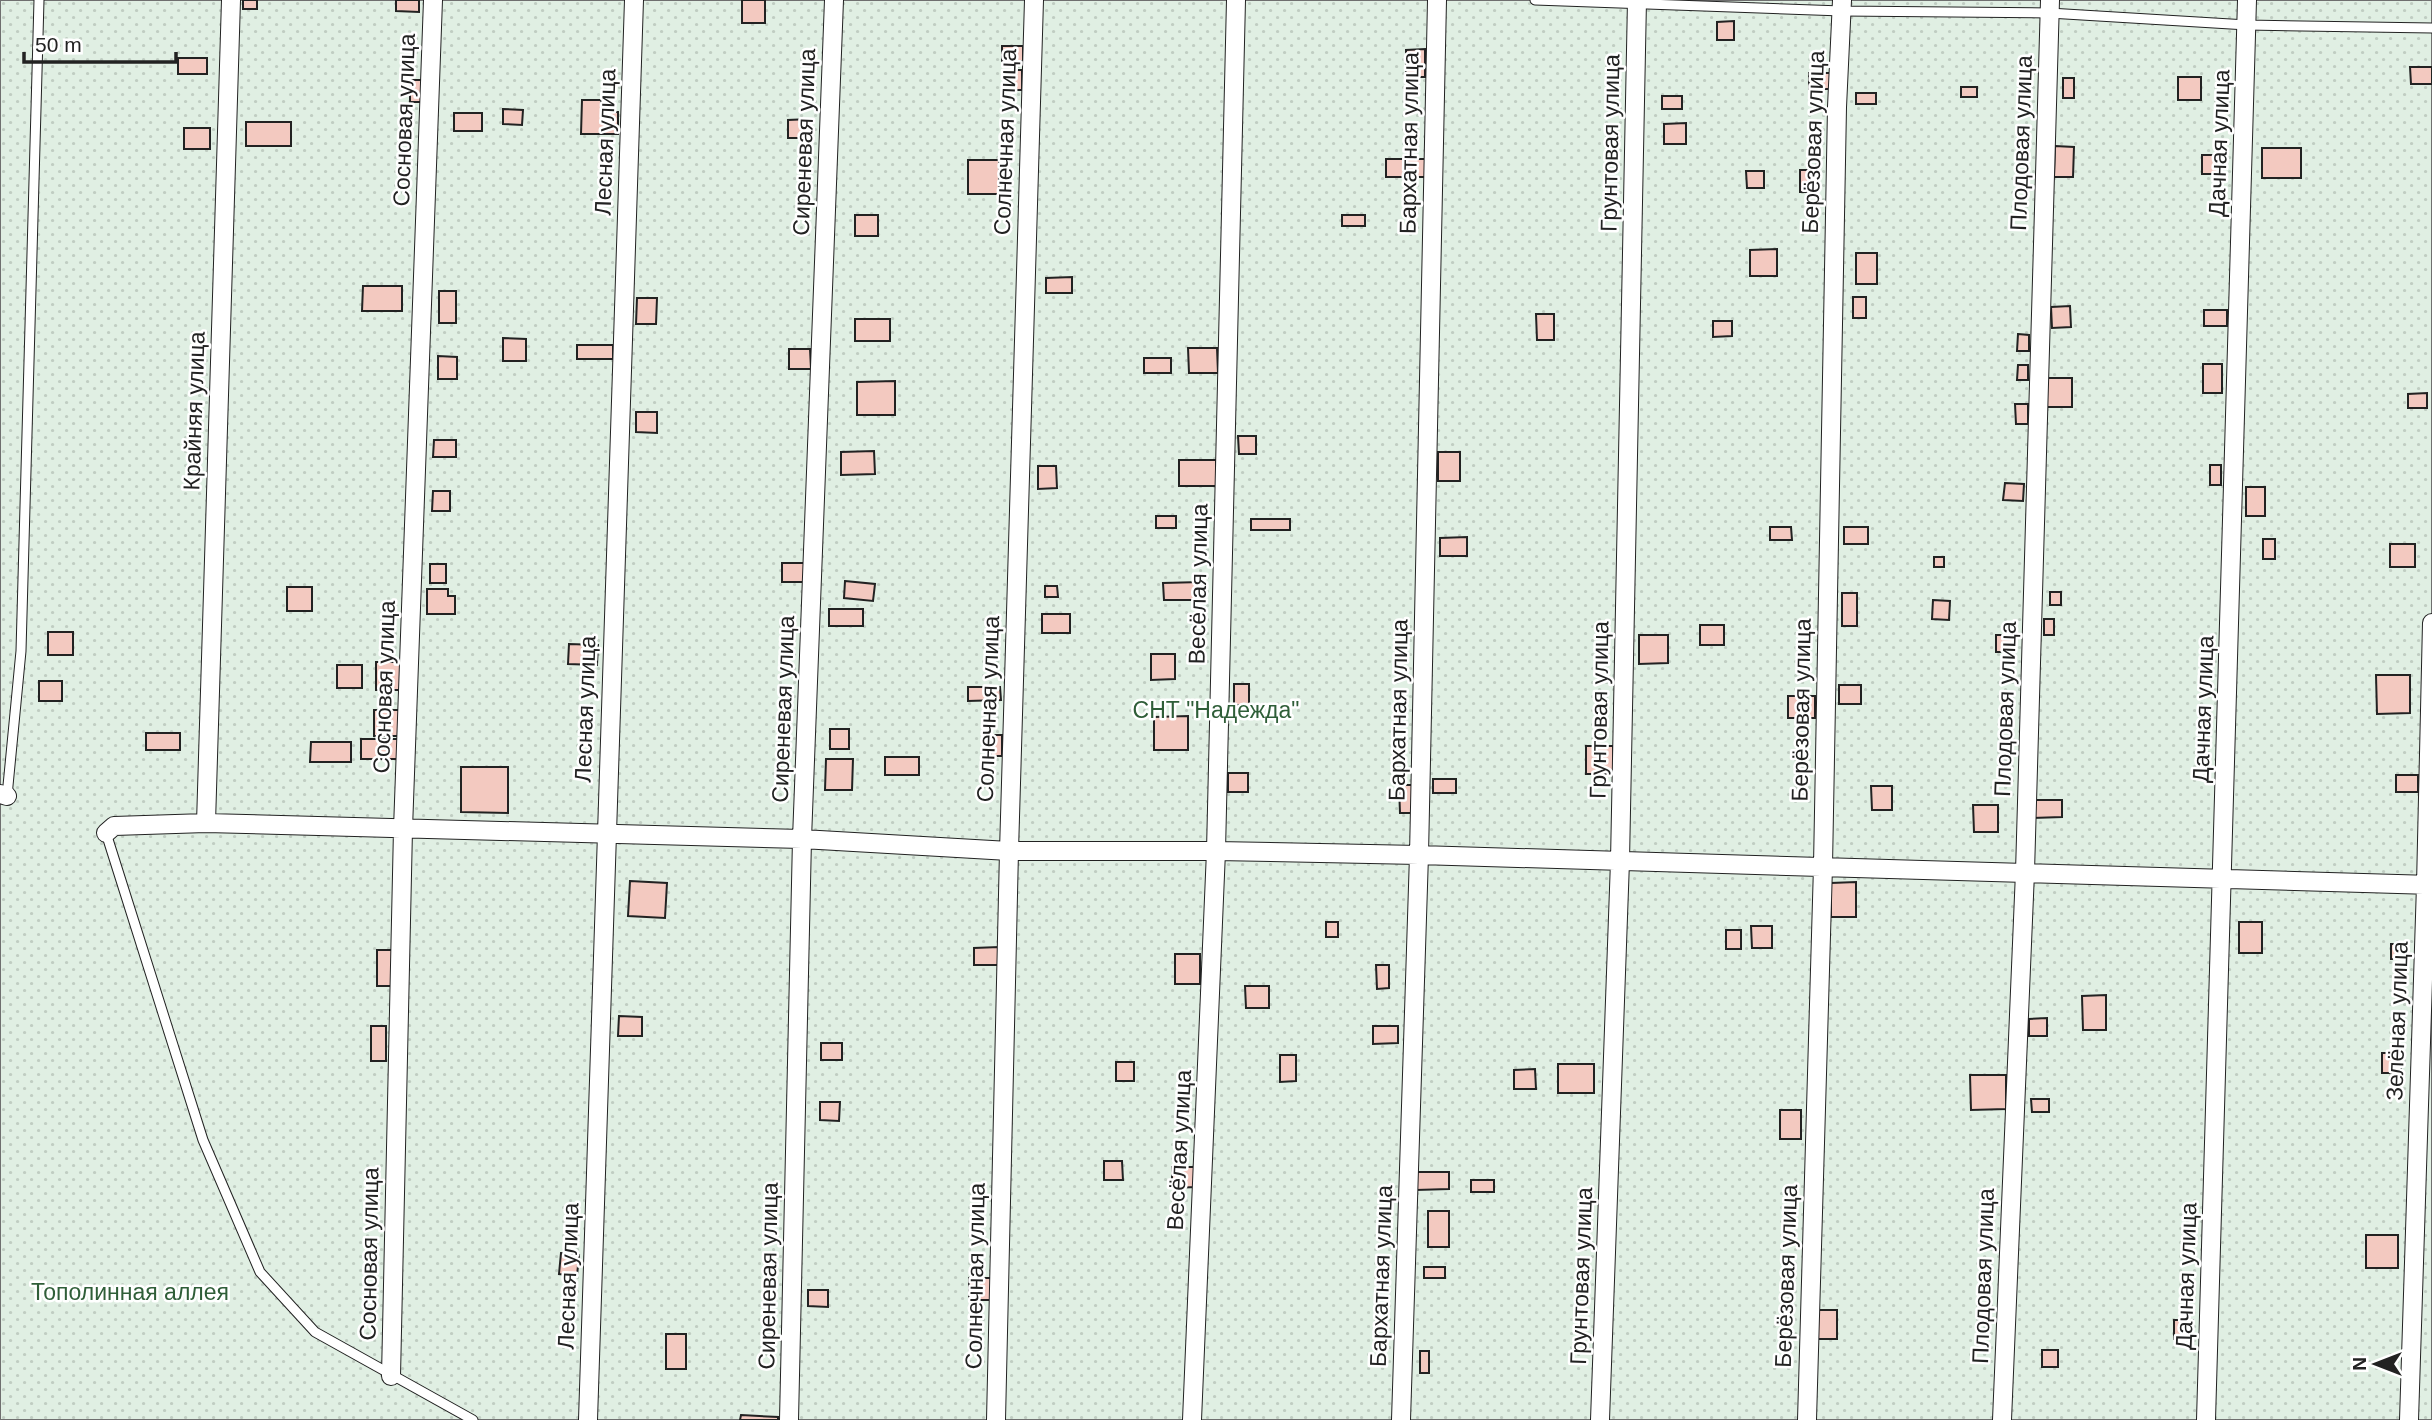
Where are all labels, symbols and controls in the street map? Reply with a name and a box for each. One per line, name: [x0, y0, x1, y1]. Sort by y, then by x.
scale bar: [24, 21, 177, 65]
text: 50 m: [35, 33, 82, 56]
street label: Сосновая улица: [388, 33, 420, 207]
street label: Сиреневая улица: [788, 48, 820, 236]
street label: Солнечная улица: [989, 48, 1021, 236]
street label: Берёзовая улица: [1797, 50, 1829, 234]
street label: Бархатная улица: [1394, 52, 1424, 234]
street label: Грунтовая улица: [1595, 54, 1625, 232]
street label: Плодовая улица: [2005, 55, 2037, 231]
street label: Лесная улица: [589, 68, 621, 216]
street label: Дачная улица: [2203, 69, 2235, 217]
street label: Крайняя улица: [178, 331, 210, 491]
street label: Весёлая улица: [1184, 503, 1212, 665]
street label: Сосновая улица: [368, 600, 400, 774]
street label: Сиреневая улица: [767, 615, 799, 803]
street label: Солнечная улица: [972, 615, 1004, 803]
street label: Берёзовая улица: [1786, 618, 1816, 802]
street label: Бархатная улица: [1383, 619, 1413, 801]
street label: Грунтовая улица: [1584, 621, 1614, 799]
street label: Плодовая улица: [1989, 621, 2021, 797]
street label: Лесная улица: [569, 635, 601, 783]
street label: Дачная улица: [2187, 635, 2219, 783]
park label: СНТ "Надежда": [1133, 697, 1299, 723]
street label: Зелёная улица: [2381, 941, 2413, 1101]
street label: Весёлая улица: [1162, 1069, 1196, 1231]
street label: Сосновая улица: [354, 1167, 384, 1341]
street label: Сиреневая улица: [753, 1182, 783, 1370]
street label: Солнечная улица: [960, 1182, 990, 1370]
street label: Бархатная улица: [1365, 1184, 1397, 1367]
street label: Берёзовая улица: [1770, 1184, 1802, 1368]
street label: Грунтовая улица: [1565, 1187, 1597, 1365]
street label: Плодовая улица: [1967, 1188, 1999, 1364]
street label: Лесная улица: [552, 1202, 584, 1350]
street label: Дачная улица: [2170, 1202, 2202, 1350]
park label: Тополинная аллея: [31, 1279, 229, 1305]
north arrow: [2341, 1329, 2411, 1399]
text: N: [2349, 1357, 2370, 1371]

